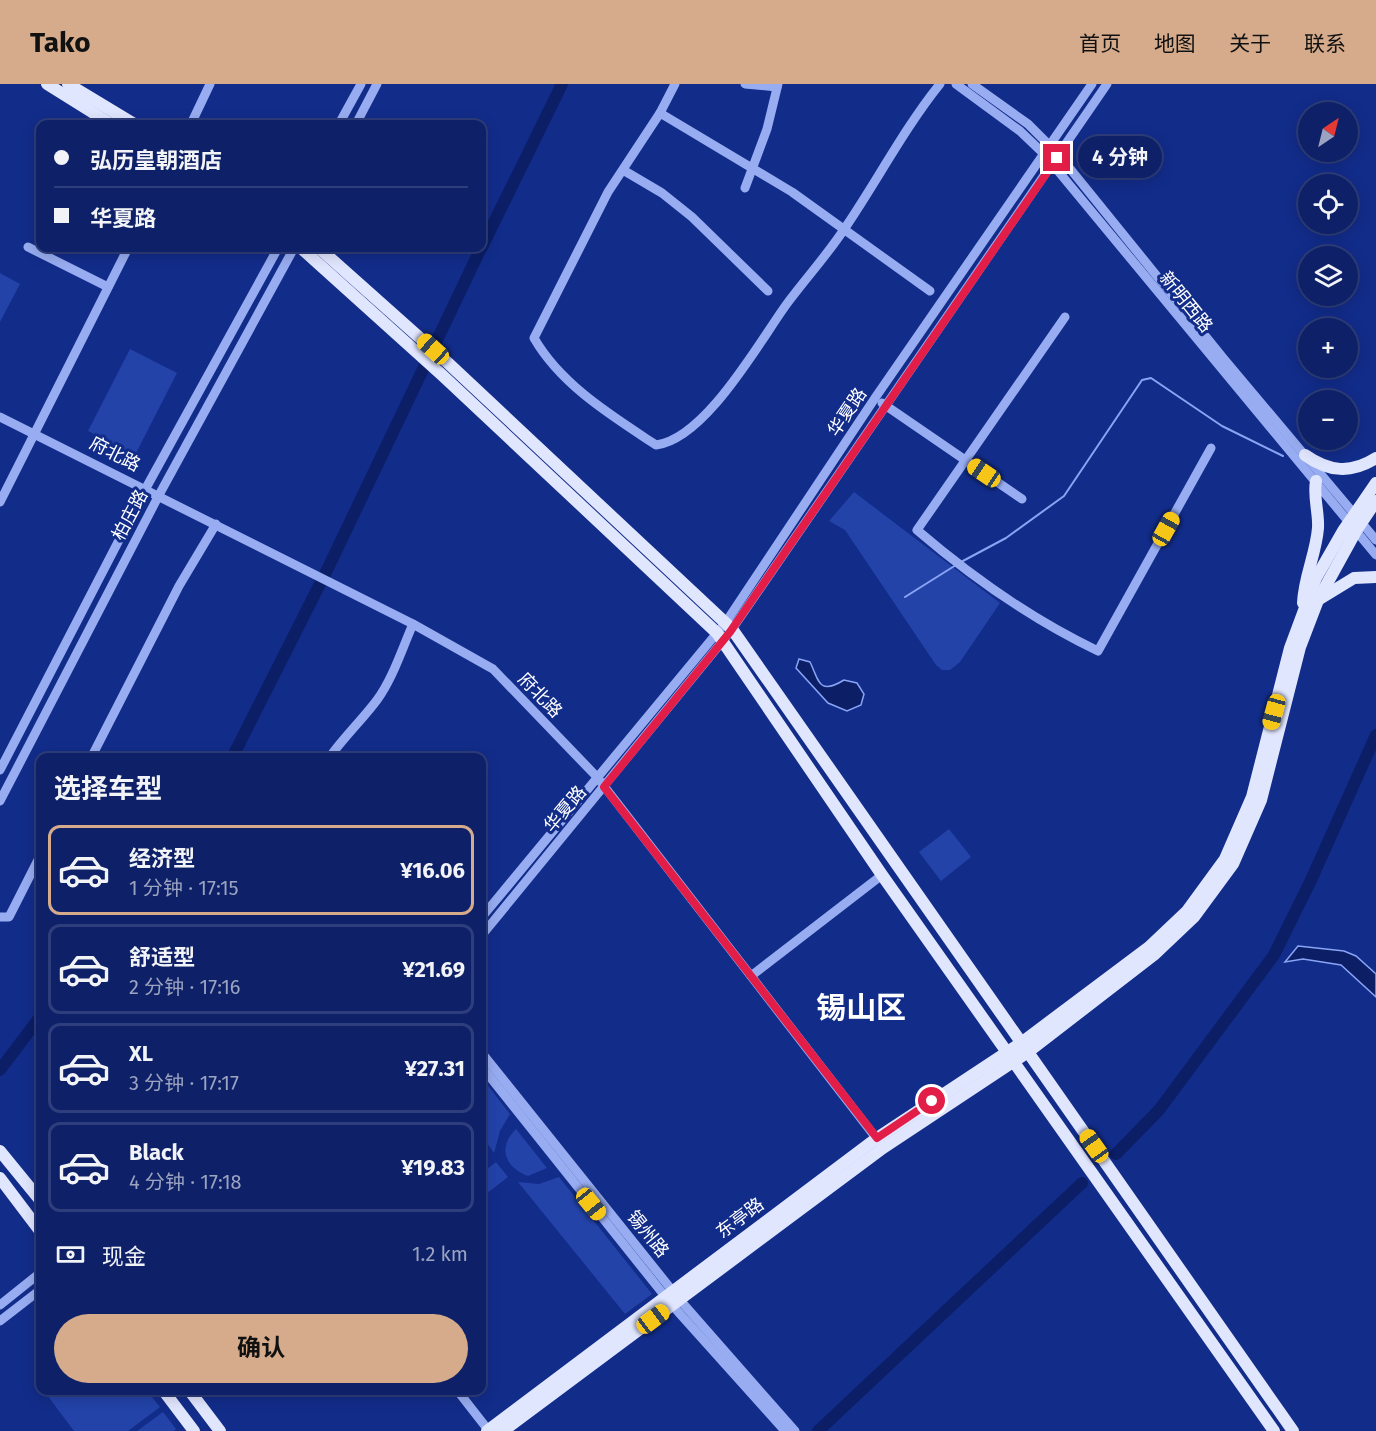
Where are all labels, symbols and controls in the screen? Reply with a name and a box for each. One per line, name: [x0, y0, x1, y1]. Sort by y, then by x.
text: Tako: [30, 26, 91, 59]
text: 首页: [1079, 31, 1121, 57]
text: 地图: [1154, 31, 1196, 57]
text: 关于: [1229, 31, 1271, 57]
text: 联系: [1304, 31, 1346, 57]
north arrow: [1298, 102, 1358, 162]
map controls: [1298, 102, 1358, 450]
callout: 4 分钟: [1078, 137, 1162, 179]
route end: [1043, 144, 1070, 171]
text: 4 分钟: [1092, 145, 1148, 169]
text: 弘历皇朝酒店: [90, 147, 222, 174]
button: locate: [1298, 174, 1358, 234]
text: 华夏路: [90, 205, 156, 232]
button: layers: [1298, 246, 1358, 306]
street label: 新明西路: [1155, 267, 1217, 337]
button: +: [1298, 318, 1358, 378]
car: [414, 330, 452, 368]
street label: 华夏路: [823, 383, 871, 441]
button: −: [1298, 390, 1358, 450]
street label: 府北路: [86, 432, 144, 476]
car: [964, 455, 1004, 491]
street label: 柏庄路: [108, 486, 152, 544]
car: [1149, 509, 1183, 549]
street label: 府北路: [513, 668, 567, 722]
car: [1261, 692, 1287, 732]
text: 选择车型: [54, 773, 162, 805]
street label: 华夏路: [539, 781, 591, 837]
icon: car: [57, 843, 111, 897]
text: 经济型: [129, 845, 195, 872]
text: ¥16.06: [400, 857, 465, 884]
text: 1 分钟 · 17:15: [129, 876, 239, 900]
icon: car: [57, 942, 111, 996]
text: 舒适型: [129, 944, 195, 971]
text: ¥21.69: [402, 956, 465, 983]
text: 2 分钟 · 17:16: [129, 975, 240, 999]
district label: 锡山区: [816, 990, 906, 1026]
text: XL: [129, 1040, 153, 1067]
icon: car: [57, 1041, 111, 1095]
text: ¥27.31: [405, 1055, 465, 1082]
text: 3 分钟 · 17:17: [129, 1071, 239, 1095]
route start: [918, 1087, 945, 1114]
car: [1076, 1126, 1112, 1166]
text: Black: [129, 1139, 184, 1166]
icon: car: [57, 1140, 111, 1194]
text: ¥19.83: [401, 1154, 465, 1181]
text: 4 分钟 · 17:18: [129, 1170, 242, 1194]
car: [573, 1184, 609, 1224]
street label: 东亭路: [712, 1193, 768, 1243]
street label: 锡州路: [622, 1206, 674, 1262]
icon: cash: [54, 1238, 87, 1271]
text: 1.2 km: [412, 1242, 468, 1266]
text: 现金: [102, 1243, 146, 1270]
car: [633, 1301, 673, 1337]
button: 确认: [54, 1314, 468, 1383]

